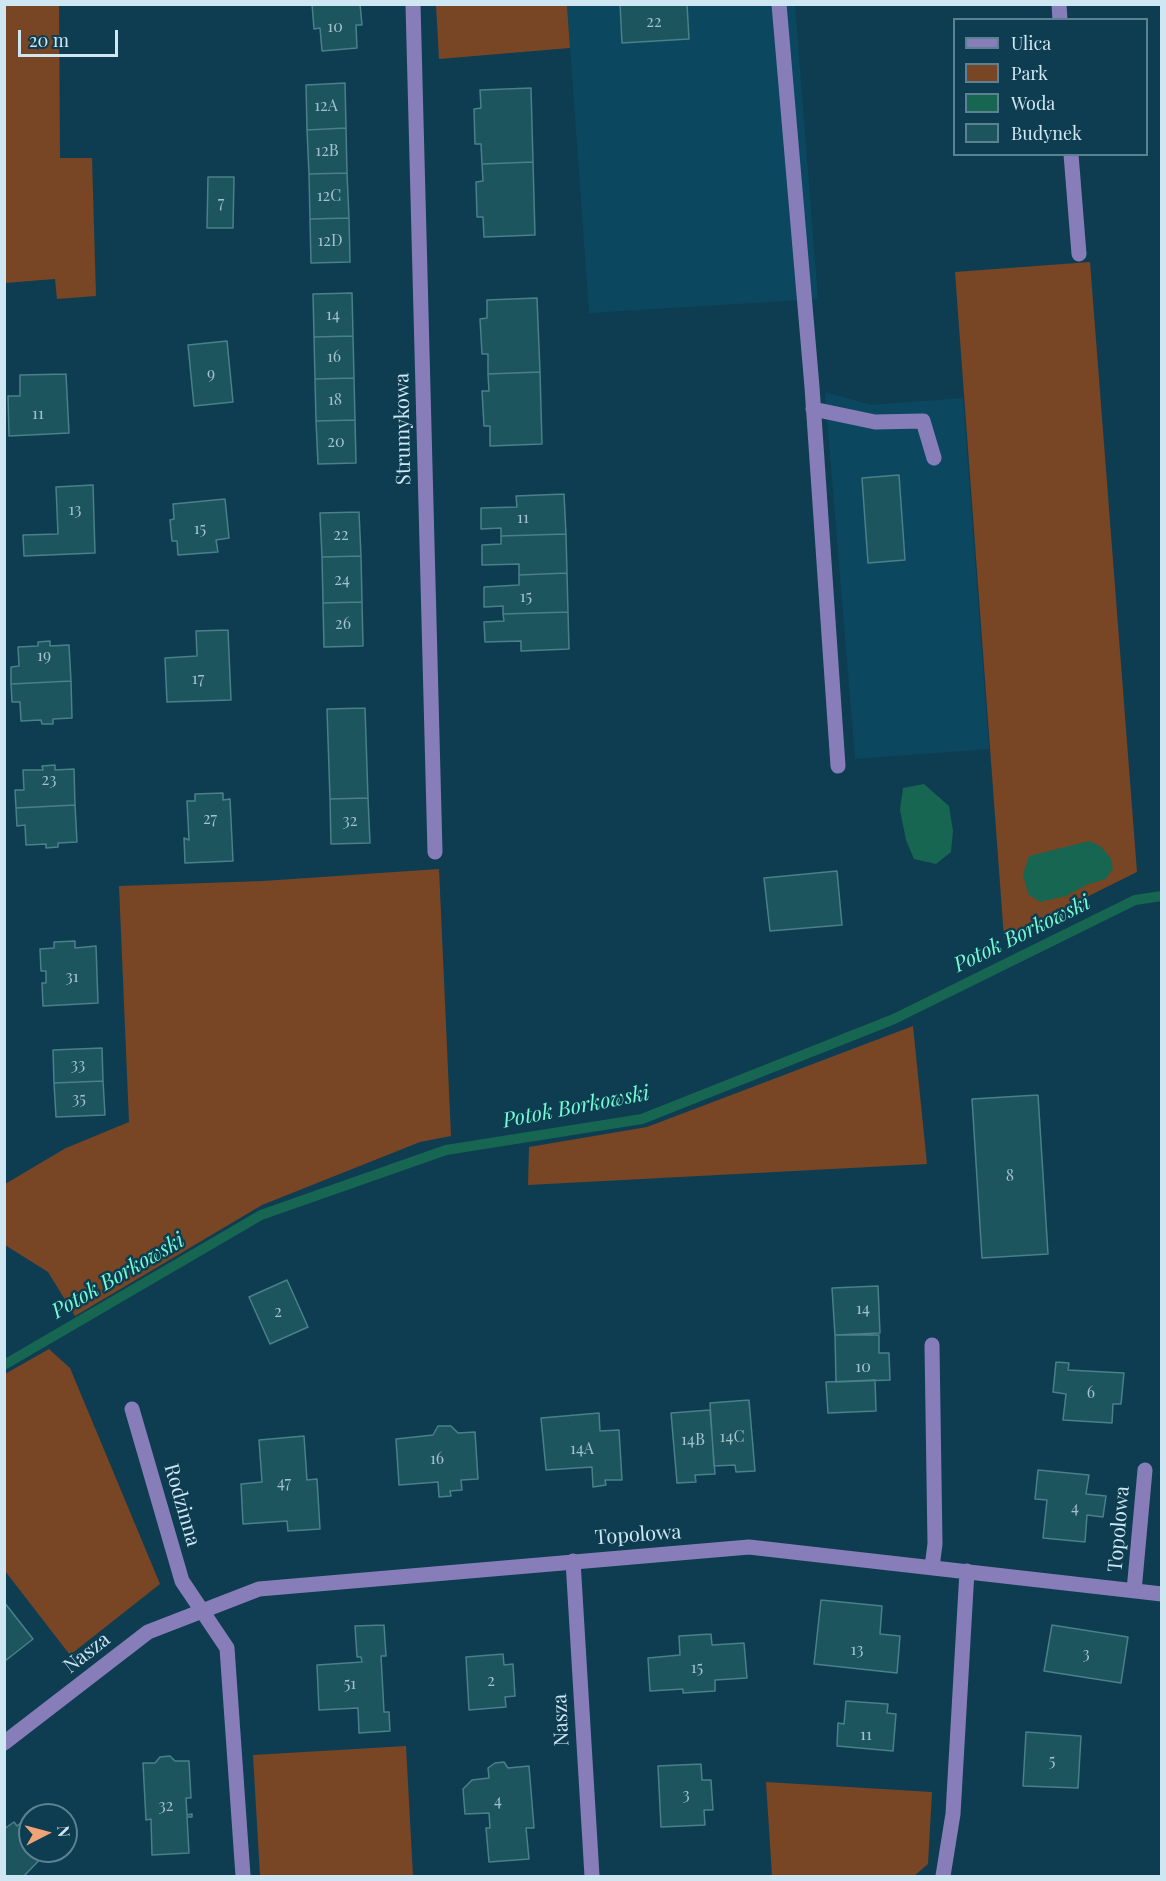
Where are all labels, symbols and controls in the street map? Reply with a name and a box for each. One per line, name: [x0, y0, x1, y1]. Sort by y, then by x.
house number: 22: [646, 12, 662, 32]
house number: 10: [327, 17, 343, 37]
scale bar: [21, 18, 122, 56]
legend: [953, 18, 1148, 156]
text: 20 m: [29, 28, 69, 52]
text: Ulica: [1011, 31, 1051, 55]
text: Park: [1011, 61, 1048, 85]
text: Woda: [1011, 91, 1055, 115]
house number: 12A: [314, 96, 338, 116]
text: Budynek: [1011, 121, 1082, 145]
house number: 12B: [315, 141, 339, 161]
house number: 12C: [317, 186, 341, 206]
house number: 7: [218, 193, 224, 213]
house number: 12D: [317, 231, 343, 251]
house number: 14: [326, 305, 340, 325]
house number: 16: [327, 347, 341, 367]
house number: 9: [207, 364, 215, 384]
street label: Strumykowa: [390, 373, 416, 485]
house number: 18: [328, 390, 342, 410]
house number: 11: [32, 404, 44, 424]
house number: 20: [327, 432, 345, 452]
house number: 13: [69, 500, 81, 520]
house number: 11: [517, 508, 529, 528]
house number: 15: [194, 519, 206, 539]
house number: 22: [333, 525, 349, 545]
house number: 24: [334, 570, 350, 590]
house number: 15: [520, 587, 532, 607]
house number: 26: [335, 614, 351, 634]
house number: 19: [37, 646, 51, 666]
house number: 17: [192, 669, 204, 689]
house number: 23: [42, 770, 56, 790]
house number: 27: [203, 809, 217, 829]
house number: 32: [343, 811, 357, 831]
water label: Potok Borkowski: [950, 890, 1094, 978]
house number: 31: [65, 967, 79, 987]
house number: 33: [71, 1055, 85, 1075]
water label: Potok Borkowski: [501, 1080, 651, 1134]
house number: 35: [72, 1089, 86, 1109]
house number: 8: [1006, 1166, 1014, 1186]
water label: Potok Borkowski: [47, 1228, 189, 1324]
house number: 14: [856, 1299, 870, 1319]
house number: 2: [274, 1302, 282, 1322]
house number: 10: [855, 1357, 871, 1377]
house number: 6: [1087, 1383, 1095, 1403]
house number: 14C: [720, 1427, 744, 1447]
house number: 14B: [681, 1430, 705, 1450]
house number: 14A: [570, 1439, 594, 1459]
house number: 16: [430, 1449, 444, 1469]
street label: Rodzinna: [159, 1461, 205, 1549]
house number: 47: [277, 1473, 291, 1493]
street label: Topolowa: [1103, 1485, 1135, 1573]
house number: 4: [1071, 1498, 1079, 1518]
street label: Topolowa: [594, 1520, 682, 1550]
street label: Nasza: [59, 1628, 115, 1678]
house number: 13: [851, 1640, 863, 1660]
house number: 3: [1082, 1644, 1090, 1664]
house number: 15: [691, 1658, 703, 1678]
house number: 2: [487, 1671, 495, 1691]
house number: 51: [344, 1674, 356, 1694]
street label: Nasza: [548, 1693, 574, 1747]
house number: 11: [860, 1725, 872, 1745]
house number: 5: [1049, 1751, 1055, 1771]
house number: 3: [682, 1785, 690, 1805]
house number: 4: [494, 1791, 502, 1811]
house number: 32: [159, 1796, 173, 1816]
north arrow: [18, 1803, 78, 1863]
text: N: [53, 1824, 75, 1838]

